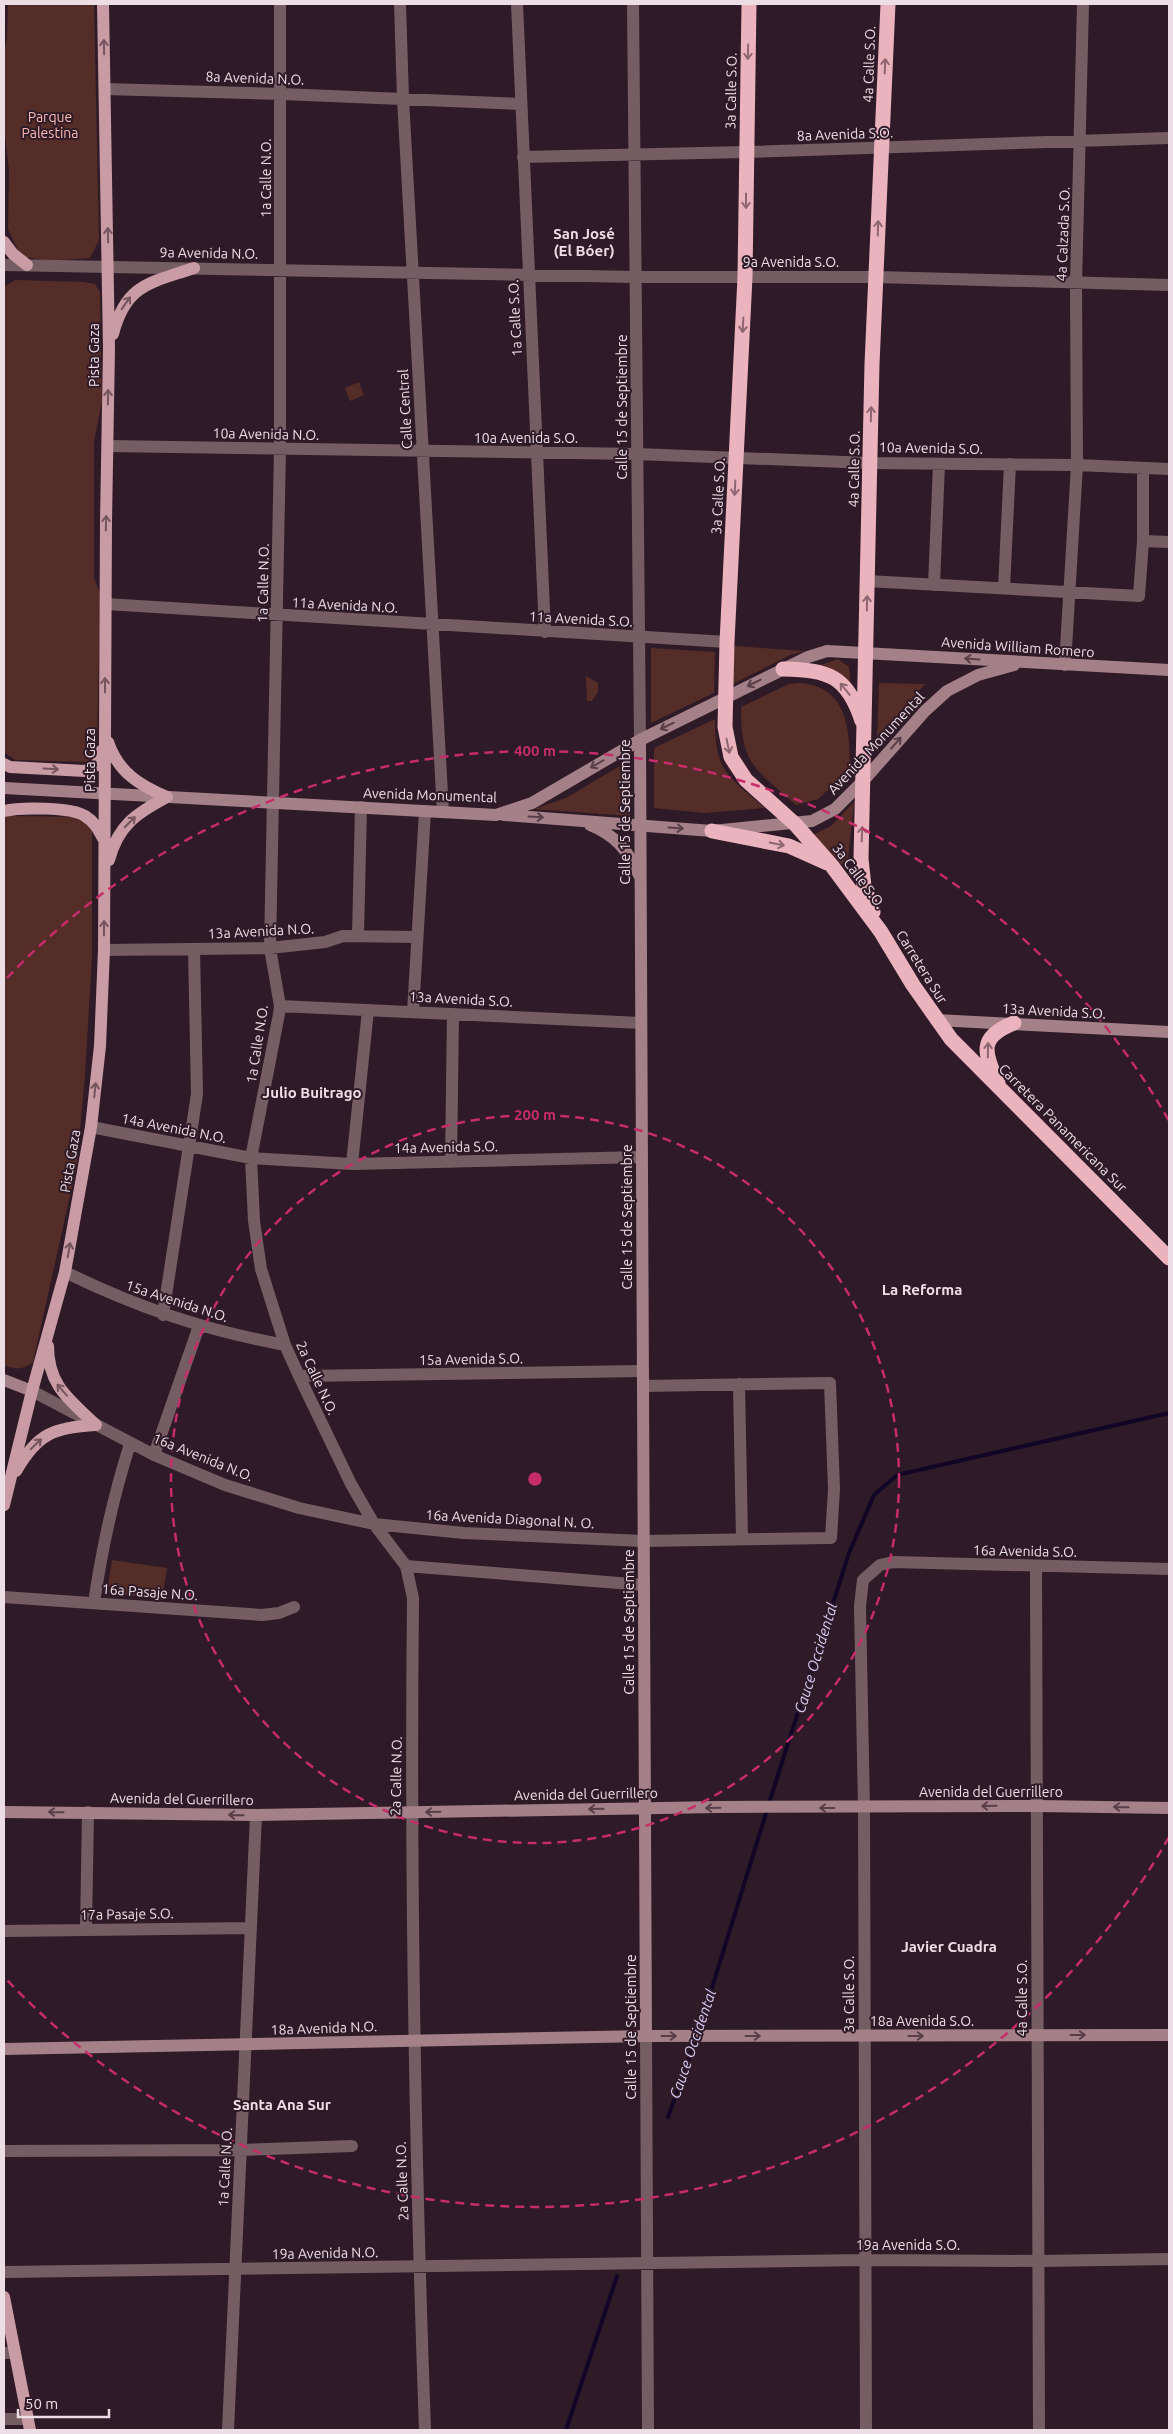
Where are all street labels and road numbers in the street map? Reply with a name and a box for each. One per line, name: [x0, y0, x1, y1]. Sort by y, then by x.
street label: 4a Calle S.O.: [860, 25, 878, 103]
street label: 3a Calle S.O.: [722, 52, 740, 130]
street label: 8a Avenida N.O.: [205, 68, 305, 88]
street label: 8a Avenida S.O.: [797, 124, 893, 144]
street label: 1a Calle N.O.: [258, 138, 274, 218]
street label: 4a Calzada S.O.: [1053, 186, 1073, 282]
street label: 9a Avenida N.O.: [159, 244, 259, 262]
street label: 9a Avenida S.O.: [743, 254, 839, 270]
street label: 1a Calle S.O.: [505, 279, 525, 357]
street label: Pista Gaza: [86, 323, 102, 387]
street label: Calle 15 de Septiembre: [614, 334, 630, 480]
street label: Calle Central: [395, 368, 415, 449]
street label: 10a Avenida N.O.: [213, 425, 319, 443]
street label: 10a Avenida S.O.: [474, 430, 578, 446]
street label: 4a Calle S.O.: [845, 430, 863, 508]
street label: 10a Avenida S.O.: [879, 439, 983, 457]
street label: 3a Calle S.O.: [708, 457, 728, 535]
street label: 1a Calle N.O.: [254, 543, 272, 623]
street label: 11a Avenida N.O.: [291, 594, 399, 616]
street label: 11a Avenida S.O.: [529, 608, 633, 630]
street label: Avenida William Romero: [941, 634, 1095, 660]
street label: Avenida Monumental: [824, 688, 928, 797]
street label: Pista Gaza: [82, 728, 98, 792]
street label: Calle 15 de Septiembre: [617, 739, 633, 885]
street label: Avenida Monumental: [363, 785, 498, 805]
street label: 3a Calle S.O.: [829, 840, 889, 912]
street label: 13a Avenida N.O.: [207, 920, 315, 942]
street label: Carretera Sur: [893, 927, 951, 1007]
street label: 13a Avenida S.O.: [409, 988, 513, 1010]
street label: 13a Avenida S.O.: [1002, 1000, 1106, 1022]
street label: 1a Calle N.O.: [243, 1004, 271, 1084]
street label: Carretera Panamericana Sur: [996, 1061, 1131, 1196]
street label: 14a Avenida N.O.: [120, 1110, 228, 1146]
street label: Pista Gaza: [57, 1128, 83, 1194]
street label: 14a Avenida S.O.: [394, 1138, 498, 1156]
street label: Calle 15 de Septiembre: [619, 1144, 635, 1290]
street label: 15a Avenida N.O.: [124, 1277, 230, 1325]
street label: 2a Calle N.O.: [293, 1339, 341, 1417]
street label: 15a Avenida S.O.: [419, 1350, 523, 1368]
street label: 16a Avenida N.O.: [151, 1430, 255, 1484]
street label: 16a Avenida Diagonal N. O.: [425, 1507, 595, 1531]
street label: 16a Avenida S.O.: [973, 1542, 1077, 1560]
street label: Calle 15 de Septiembre: [621, 1549, 637, 1695]
street label: 16a Pasaje N.O.: [101, 1581, 199, 1603]
street label: 2a Calle N.O.: [387, 1736, 405, 1816]
street label: Avenida del Guerrillero: [919, 1784, 1063, 1800]
street label: Avenida del Guerrillero: [514, 1785, 658, 1803]
street label: Avenida del Guerrillero: [110, 1790, 254, 1808]
street label: 17a Pasaje S.O.: [80, 1905, 174, 1923]
street label: Calle 15 de Septiembre: [623, 1954, 639, 2100]
street label: 3a Calle S.O.: [841, 1956, 857, 2033]
street label: 4a Calle S.O.: [1014, 1960, 1030, 2037]
street label: 18a Avenida S.O.: [870, 2013, 974, 2029]
street label: 18a Avenida N.O.: [270, 2018, 378, 2038]
street label: 1a Calle N.O.: [215, 2127, 235, 2207]
street label: 2a Calle N.O.: [393, 2141, 411, 2221]
street label: 19a Avenida S.O.: [856, 2237, 960, 2253]
street label: 19a Avenida N.O.: [272, 2244, 378, 2262]

